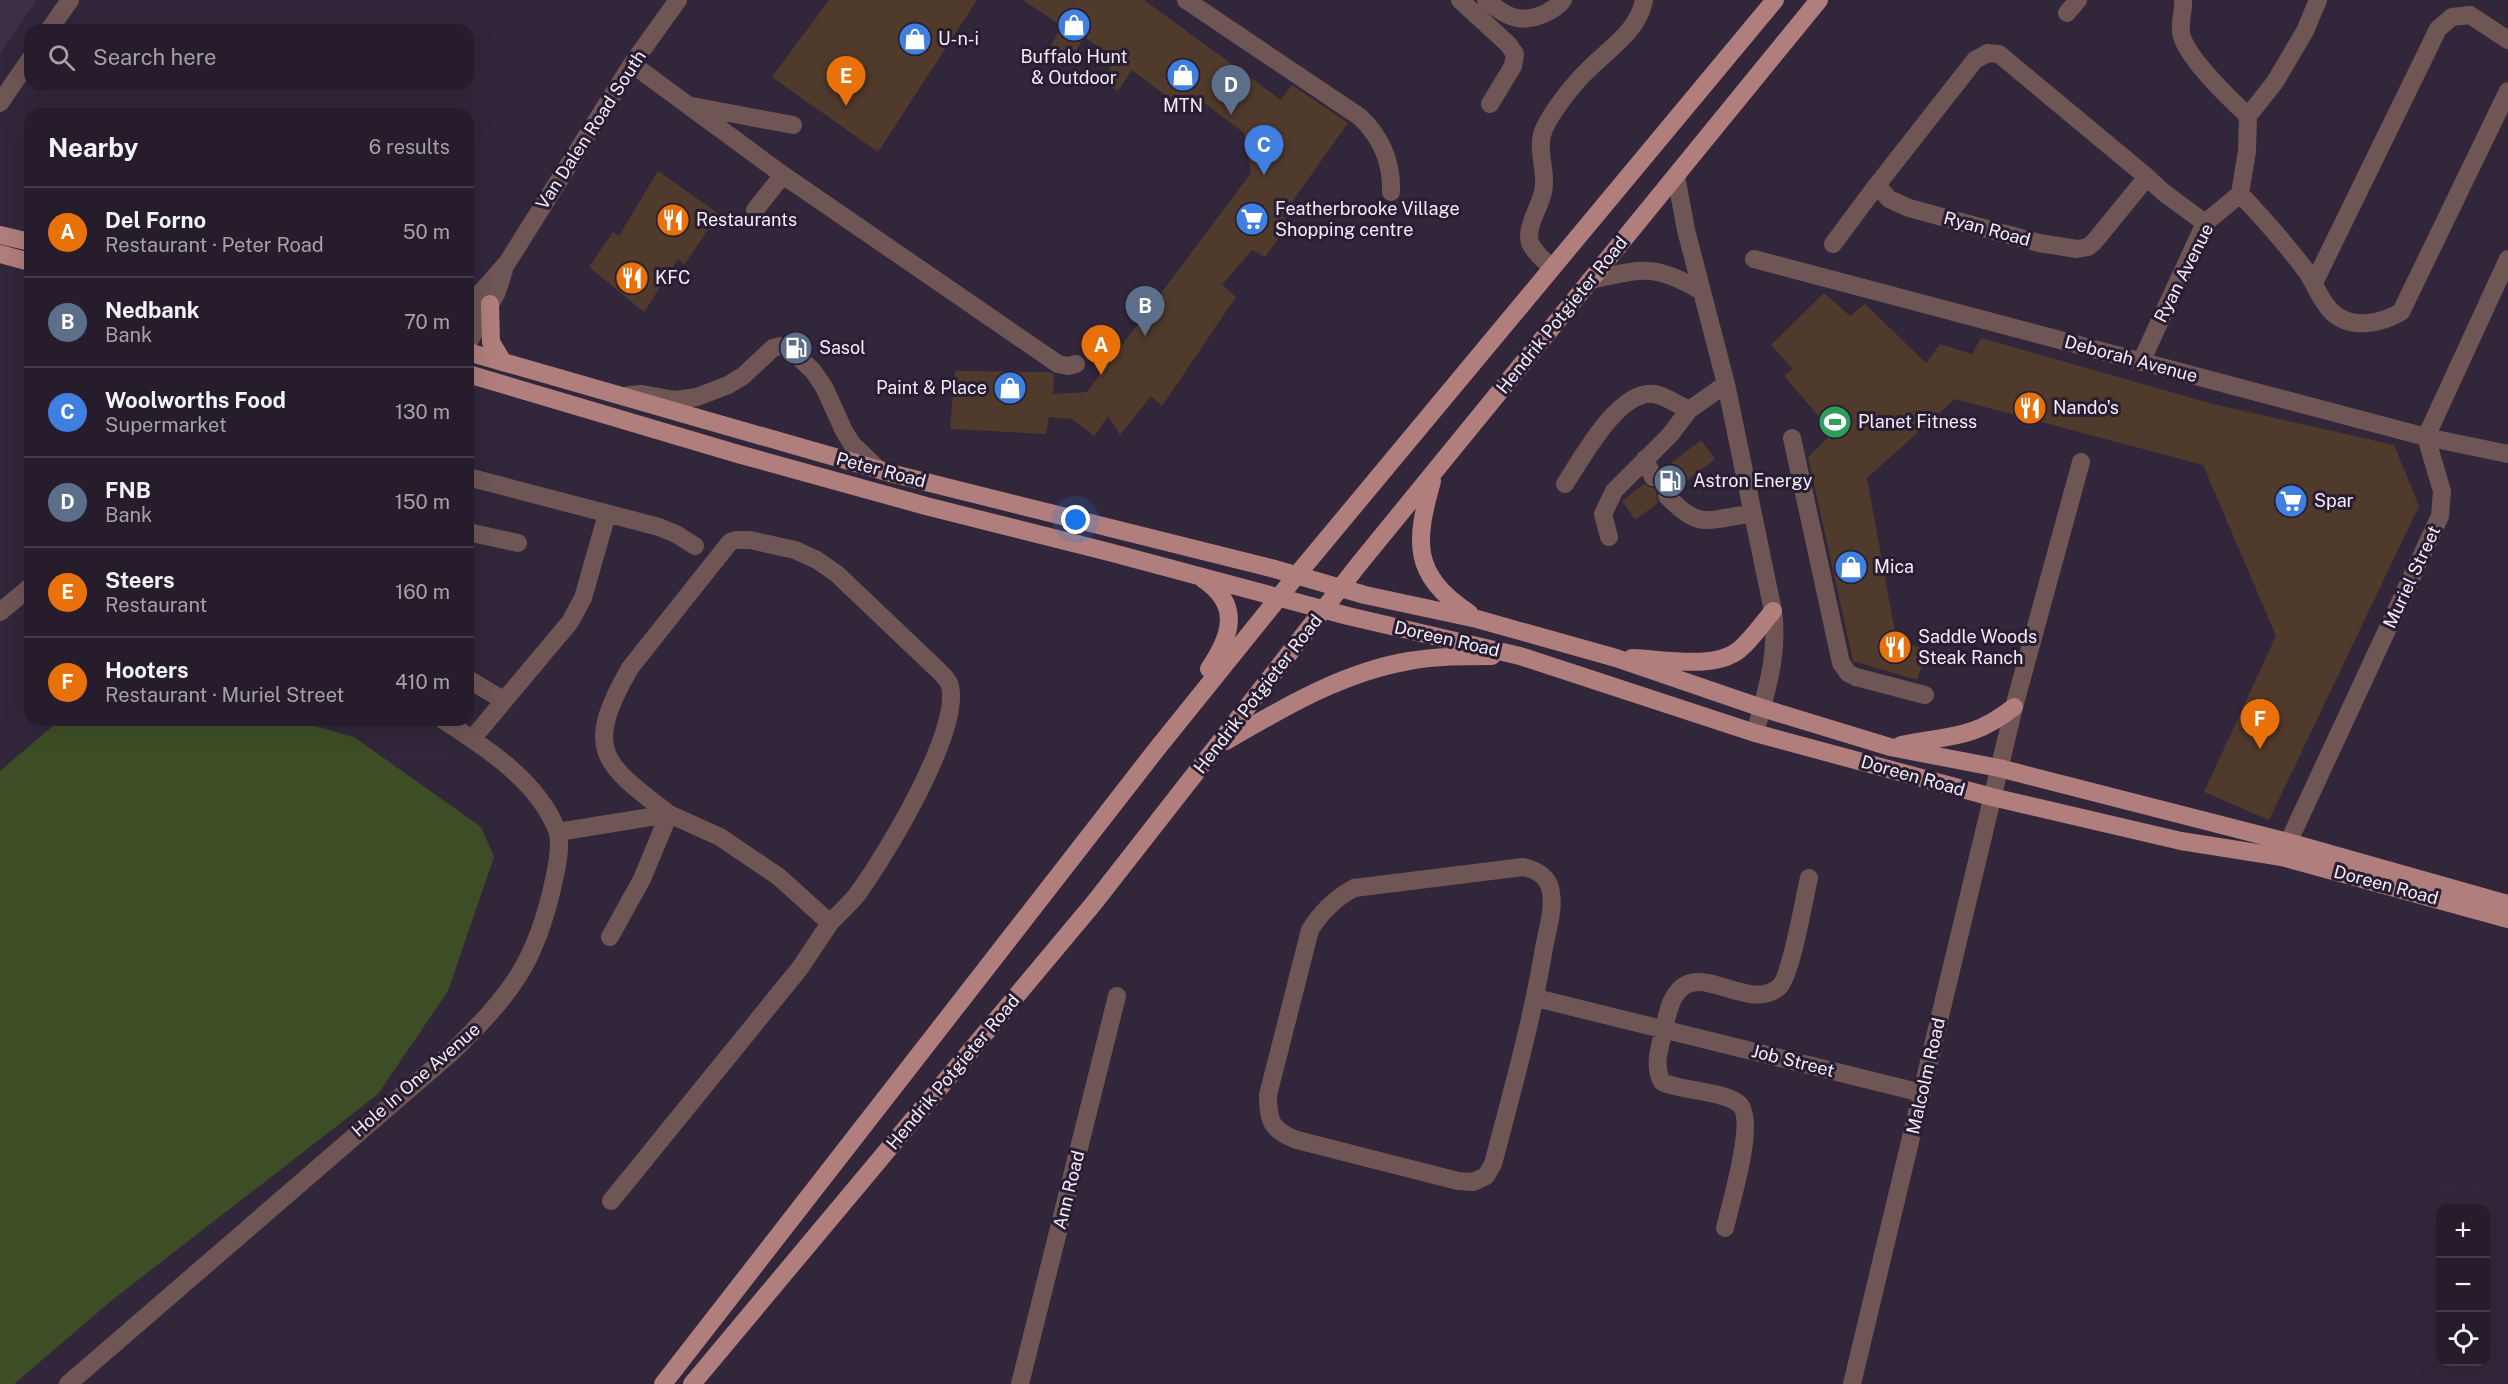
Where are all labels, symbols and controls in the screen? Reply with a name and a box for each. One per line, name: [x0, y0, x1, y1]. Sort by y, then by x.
shop icon: Buffalo Hunt & Outdoor: [1056, 7, 1092, 43]
shop icon: U-n-i: [897, 21, 933, 57]
search box: [24, 24, 474, 90]
place label: U-n-i: [938, 28, 979, 49]
icon: search: [45, 41, 78, 74]
text: Search here: [93, 44, 217, 70]
street label: Van Dalen Road South: [531, 46, 650, 213]
place label: Buffalo Hunt & Outdoor: [1020, 46, 1128, 88]
pin: E: [826, 57, 866, 106]
shop icon: MTN: [1165, 57, 1201, 93]
pin: D: [1212, 66, 1250, 115]
place label: MTN: [1163, 95, 1203, 116]
pin: C: [1244, 126, 1284, 175]
text: Nearby: [48, 132, 138, 163]
text: 6 results: [369, 135, 450, 159]
place label: Featherbrooke Village Shopping centre: [1275, 198, 1460, 240]
supermarket icon: Featherbrooke Village Shopping centre: [1234, 201, 1270, 237]
restaurant icon: Restaurants: [655, 202, 691, 238]
text: Del Forno: [105, 207, 206, 233]
street label: Ryan Road: [1941, 207, 2033, 250]
place label: Restaurants: [696, 209, 797, 230]
text: A: [60, 220, 75, 244]
text: 50 m: [403, 220, 450, 244]
street label: Ryan Avenue: [2150, 220, 2217, 326]
street label: Hendrik Potgieter Road: [1492, 232, 1631, 397]
text: Restaurant · Peter Road: [105, 233, 324, 257]
restaurant icon: KFC: [614, 260, 650, 296]
place label: KFC: [655, 267, 690, 288]
pin: B: [1126, 286, 1164, 336]
text: Nedbank: [105, 297, 200, 323]
text: B: [61, 310, 74, 334]
text: 70 m: [404, 310, 450, 334]
text: Bank: [105, 323, 152, 347]
pin: A: [1082, 326, 1120, 375]
fuel station icon: Sasol: [778, 330, 814, 366]
street label: Deborah Avenue: [2062, 331, 2200, 386]
place label: Sasol: [819, 337, 866, 358]
shop icon: Paint & Place: [992, 370, 1028, 406]
place label: Paint & Place: [876, 377, 987, 398]
text: Woolworths Food: [105, 387, 286, 413]
restaurant icon: Nando's: [2012, 390, 2048, 426]
place label: Nando's: [2053, 397, 2119, 418]
text: C: [60, 400, 75, 424]
text: 130 m: [395, 400, 450, 424]
sports icon: Planet Fitness: [1817, 404, 1853, 440]
place label: Planet Fitness: [1858, 411, 1977, 432]
text: Supermarket: [105, 413, 227, 437]
street label: Peter Road: [834, 447, 928, 492]
fuel station icon: Astron Energy: [1652, 463, 1688, 499]
place label: Astron Energy: [1693, 470, 1813, 491]
text: FNB: [105, 477, 151, 503]
supermarket icon: Spar: [2273, 483, 2309, 519]
text: D: [60, 490, 75, 514]
text: 150 m: [395, 490, 450, 514]
place label: Spar: [2314, 490, 2354, 511]
text: Bank: [105, 503, 152, 527]
your location: [1061, 505, 1090, 534]
street label: Muriel Street: [2379, 522, 2444, 631]
shop icon: Mica: [1833, 549, 1869, 585]
place label: Mica: [1874, 556, 1914, 577]
text: Steers: [105, 567, 175, 593]
text: E: [61, 580, 74, 604]
text: 160 m: [395, 580, 450, 604]
text: Restaurant: [105, 593, 207, 617]
street label: Hendrik Potgieter Road: [1189, 610, 1326, 777]
street label: Doreen Road: [1392, 616, 1502, 661]
place label: Saddle Woods Steak Ranch: [1918, 626, 2037, 668]
restaurant icon: Saddle Woods Steak Ranch: [1877, 629, 1913, 665]
text: Hooters: [105, 657, 189, 683]
text: F: [61, 670, 74, 694]
text: 410 m: [395, 670, 450, 694]
text: Restaurant · Muriel Street: [105, 683, 344, 707]
pin: F: [2240, 700, 2280, 749]
street label: Doreen Road: [1859, 751, 1968, 800]
street label: Doreen Road: [2332, 860, 2441, 909]
street label: Hendrik Potgieter Road: [882, 990, 1024, 1153]
street label: Malcolm Road: [1902, 1016, 1949, 1136]
street label: Hole In One Avenue: [347, 1018, 484, 1141]
street label: Job Street: [1749, 1040, 1837, 1081]
street label: Ann Road: [1049, 1148, 1088, 1232]
map controls: [2436, 1204, 2490, 1366]
button: +: [2436, 1204, 2490, 1258]
button: −: [2436, 1258, 2490, 1312]
button: locate: [2436, 1312, 2490, 1366]

